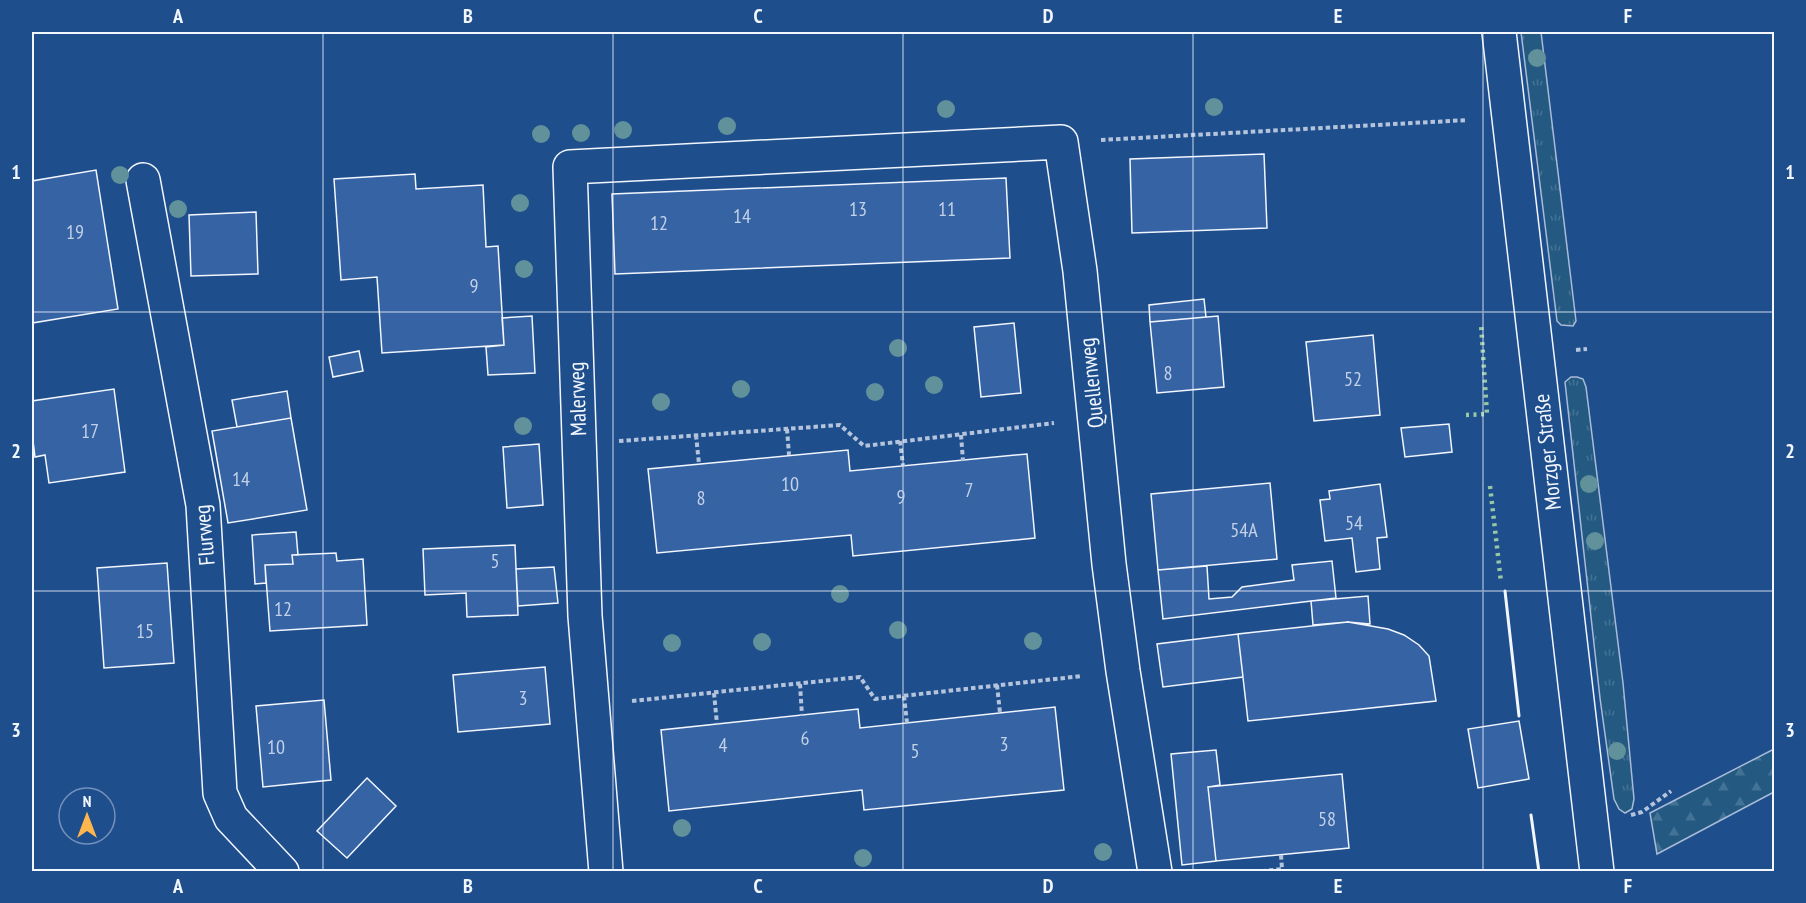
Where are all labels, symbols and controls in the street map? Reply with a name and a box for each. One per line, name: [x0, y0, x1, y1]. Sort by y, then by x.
text: A: [172, 3, 184, 29]
text: B: [463, 3, 473, 29]
text: C: [753, 3, 763, 29]
text: D: [1043, 3, 1054, 29]
text: E: [1334, 3, 1342, 29]
text: F: [1624, 3, 1632, 29]
text: 1: [11, 159, 21, 185]
text: 1: [1785, 159, 1795, 185]
house number: 13: [849, 196, 867, 222]
house number: 11: [938, 196, 956, 222]
house number: 14: [733, 203, 751, 229]
house number: 12: [650, 210, 668, 236]
house number: 19: [66, 219, 84, 245]
house number: 9: [470, 273, 479, 299]
street label: Quellenweg: [1072, 336, 1110, 430]
house number: 8: [1164, 360, 1173, 386]
street label: Malerweg: [562, 361, 592, 437]
house number: 52: [1344, 366, 1362, 392]
street label: Morzger Straße: [1527, 393, 1567, 511]
house number: 17: [81, 418, 99, 444]
text: 2: [11, 438, 21, 464]
text: 2: [1785, 438, 1795, 464]
house number: 14: [232, 466, 250, 492]
house number: 10: [781, 471, 799, 497]
house number: 7: [965, 477, 974, 503]
house number: 9: [897, 484, 906, 510]
house number: 8: [697, 485, 706, 511]
street label: Flurweg: [187, 503, 221, 567]
house number: 54: [1345, 510, 1363, 536]
house number: 54A: [1230, 517, 1258, 543]
house number: 5: [491, 548, 500, 574]
house number: 12: [274, 596, 292, 622]
house number: 15: [136, 618, 154, 644]
house number: 3: [519, 685, 528, 711]
text: 3: [11, 717, 21, 743]
text: 3: [1785, 717, 1795, 743]
house number: 6: [801, 725, 810, 751]
house number: 3: [1000, 731, 1009, 757]
house number: 4: [719, 732, 728, 758]
house number: 10: [267, 734, 285, 760]
house number: 5: [911, 738, 920, 764]
north arrow: [57, 786, 117, 846]
text: N: [83, 791, 91, 811]
house number: 58: [1318, 806, 1336, 832]
text: A: [172, 873, 184, 899]
text: B: [463, 873, 473, 899]
text: C: [753, 873, 763, 899]
text: D: [1043, 873, 1054, 899]
text: E: [1334, 873, 1342, 899]
text: F: [1624, 873, 1632, 899]

